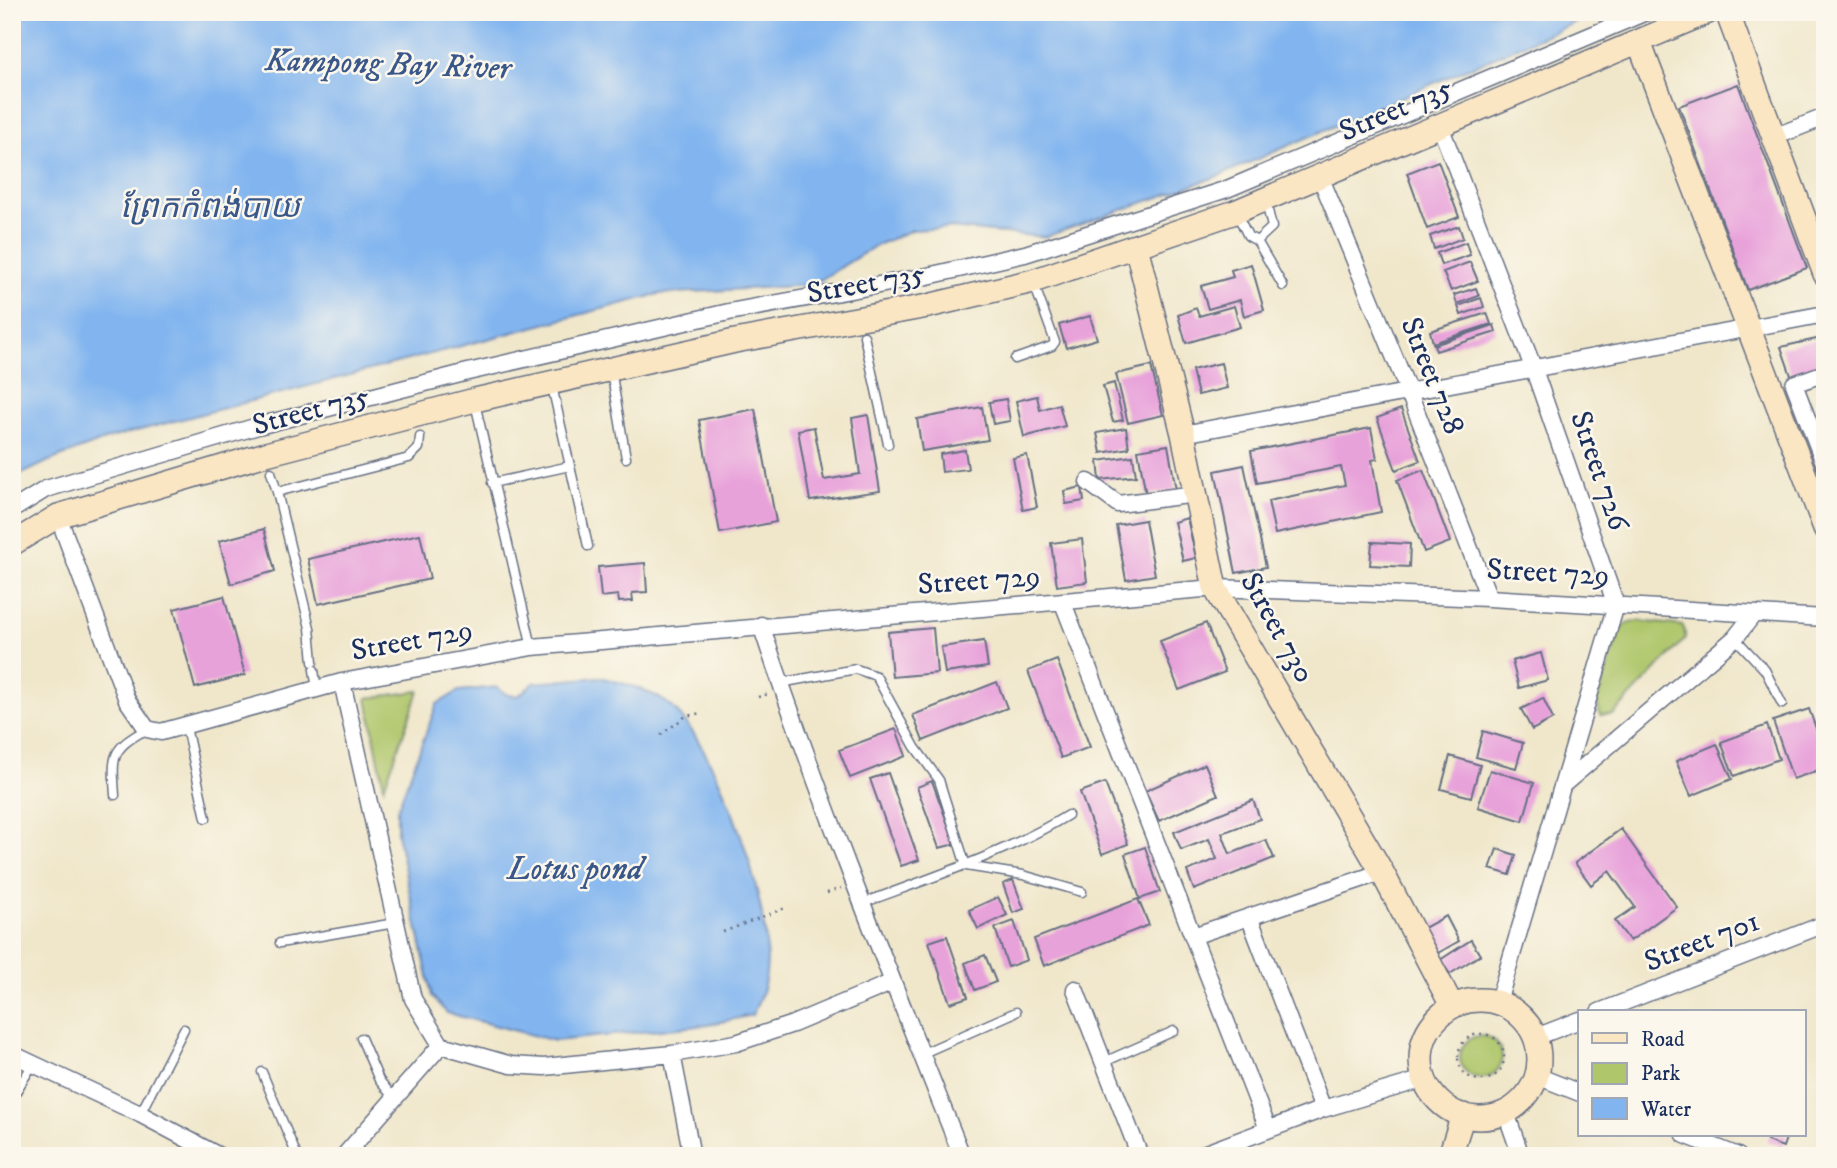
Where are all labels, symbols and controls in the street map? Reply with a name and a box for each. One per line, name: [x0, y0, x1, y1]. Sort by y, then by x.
water label: Kampong Bay River: [264, 41, 514, 89]
street label: Street 735: [1334, 70, 1458, 150]
water label: ព្រែកកំពង់បាយ: [120, 187, 303, 228]
street label: Street 735: [804, 255, 928, 313]
street label: Street 728: [1392, 312, 1472, 440]
street label: Street 735: [249, 378, 373, 444]
street label: Street 726: [1561, 407, 1637, 537]
street label: Street 729: [1486, 551, 1610, 595]
street label: Street 729: [916, 558, 1042, 604]
street label: Street 730: [1232, 566, 1322, 690]
street label: Street 729: [348, 612, 476, 670]
water label: Lotus pond: [505, 850, 647, 890]
street label: Street 701: [1639, 903, 1765, 981]
legend: [1578, 1010, 1806, 1136]
text: Road: [1641, 1027, 1685, 1053]
text: Park: [1641, 1061, 1681, 1087]
text: Water: [1640, 1097, 1691, 1123]

